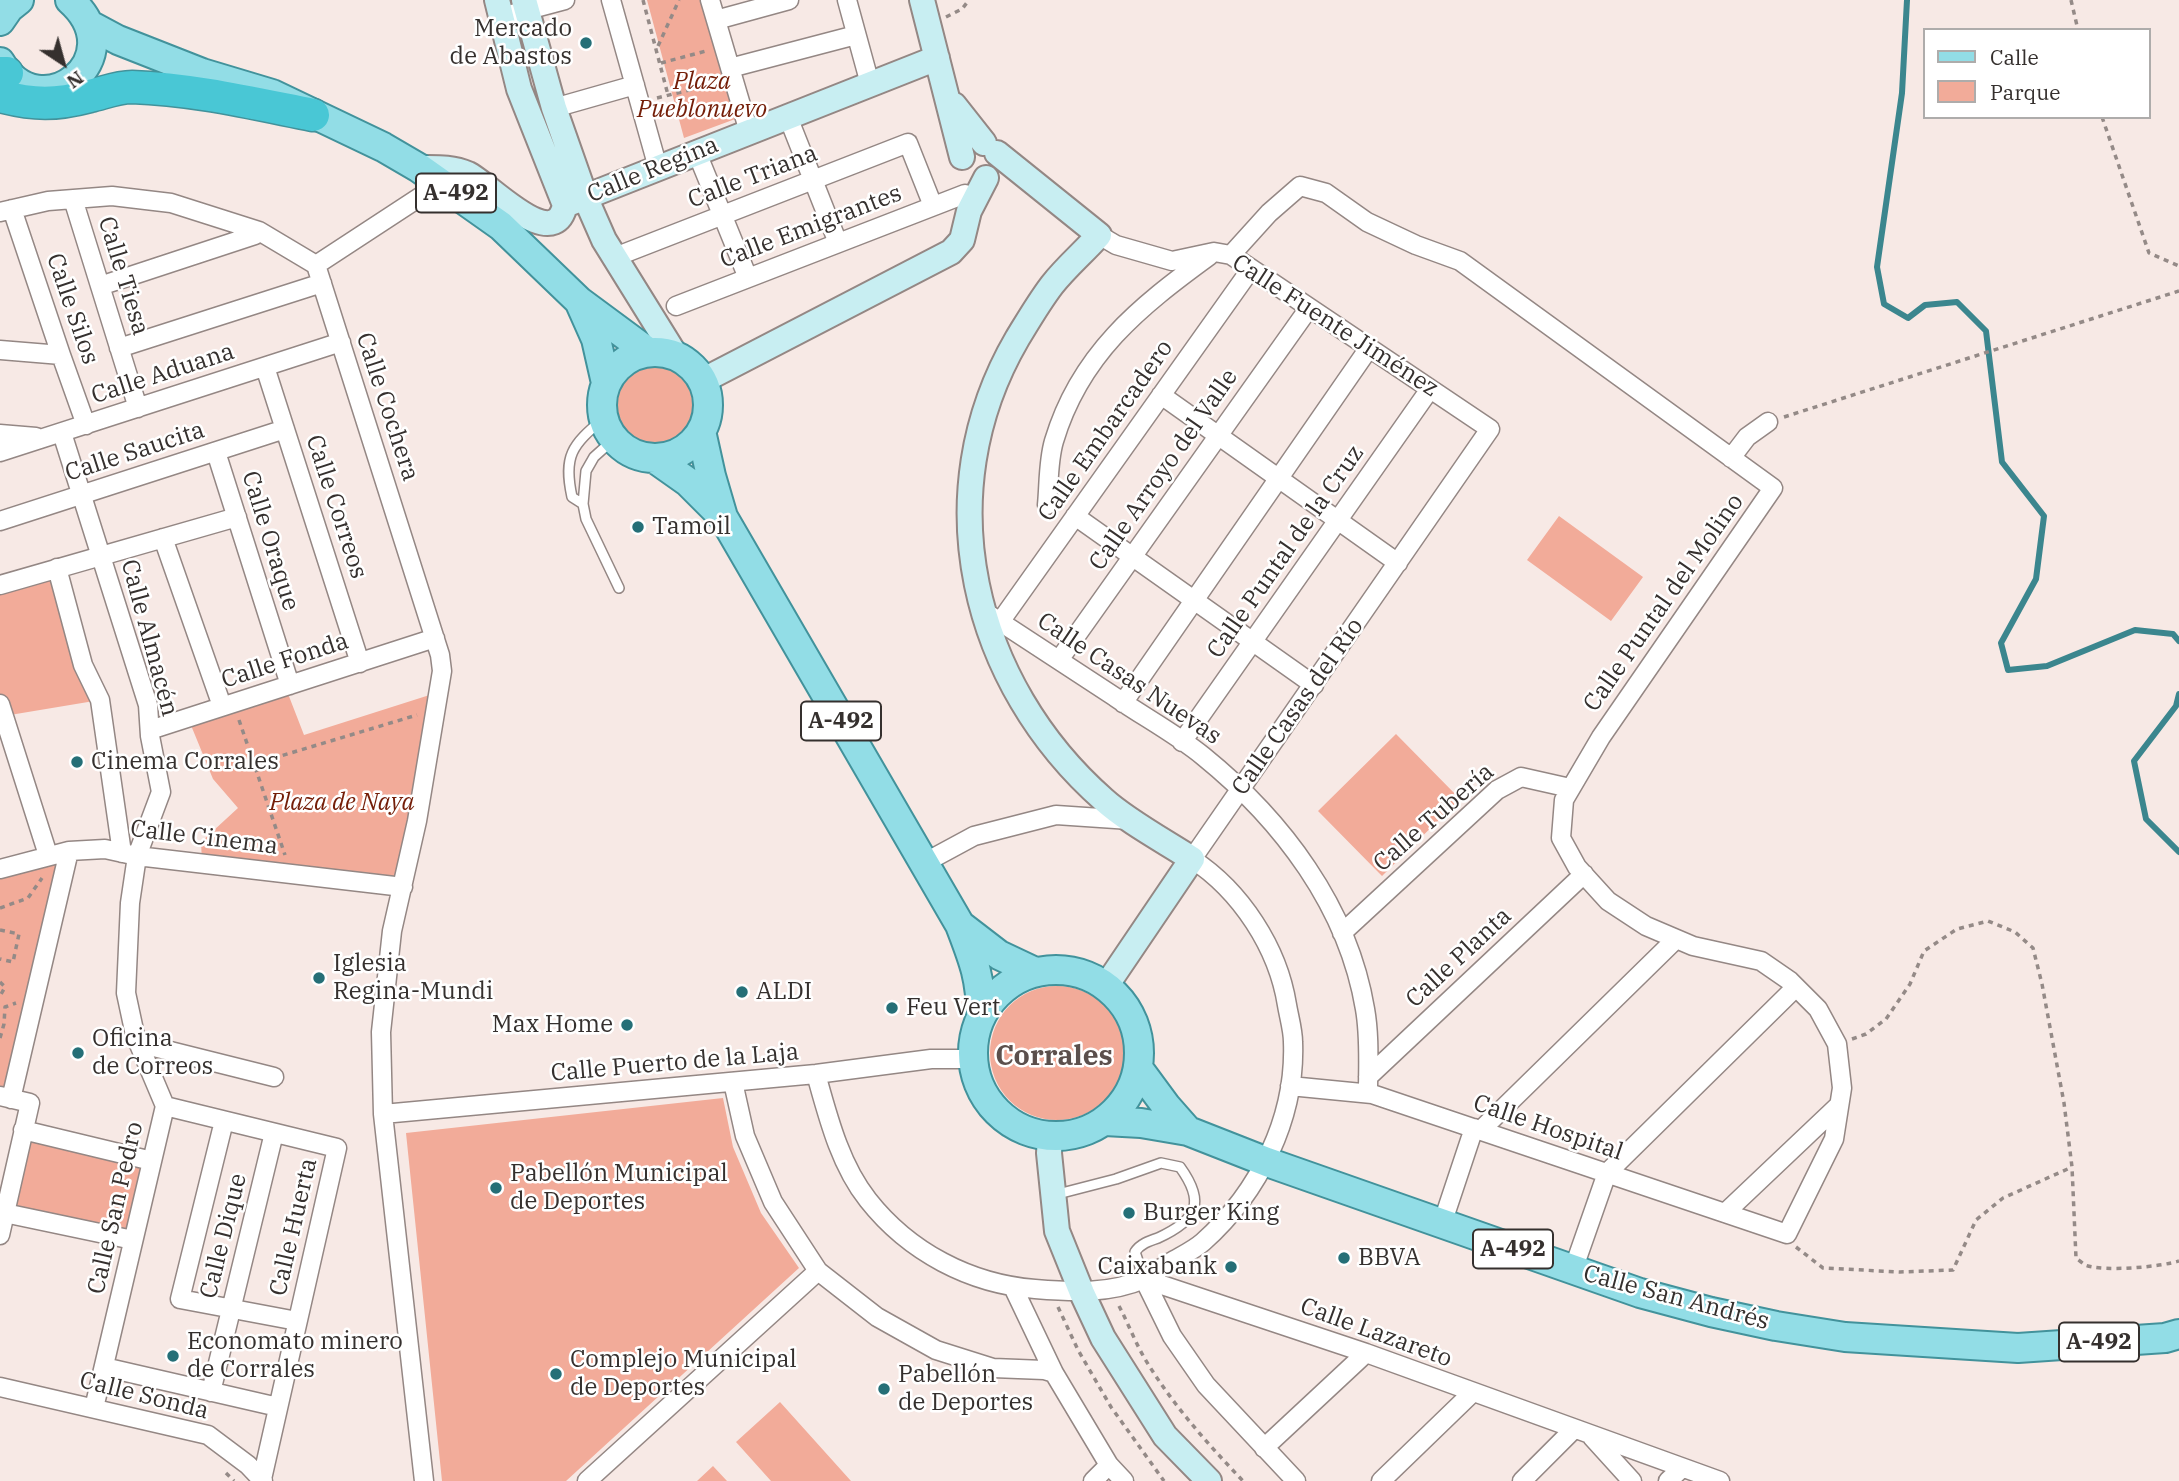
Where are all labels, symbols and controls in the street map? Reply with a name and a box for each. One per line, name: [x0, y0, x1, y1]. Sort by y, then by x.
place label: Mercado de Abastos: [450, 15, 572, 71]
north arrow: [28, 28, 98, 98]
legend: [1924, 28, 2151, 119]
marker: Mercado de Abastos: [578, 35, 594, 51]
text: Calle: [1990, 43, 2039, 71]
text: N: [62, 66, 88, 94]
park label: Plaza Pueblonuevo: [637, 68, 767, 124]
text: Parque: [1990, 78, 2060, 106]
street label: Calle Regina: [583, 131, 723, 209]
street label: Calle Triana: [684, 139, 822, 215]
road number: A-492: [416, 174, 496, 212]
street label: Calle Emigrantes: [716, 179, 906, 275]
street label: Calle Tiesa: [91, 213, 155, 339]
street label: Calle Fuente Jiménez: [1226, 249, 1444, 403]
street label: Calle Silos: [40, 250, 104, 368]
street label: Calle Cochera: [349, 329, 425, 485]
street label: Calle Embarcadero: [1033, 335, 1179, 527]
street label: Calle Aduana: [88, 337, 238, 411]
street label: Calle Arroyo del Valle: [1084, 364, 1244, 576]
street label: Calle Saucita: [62, 416, 208, 488]
street label: Calle Correos: [299, 431, 373, 583]
street label: Calle Puntal de la Cruz: [1202, 440, 1370, 664]
street label: Calle Oraque: [235, 468, 305, 614]
street label: Calle Puntal del Molino: [1578, 489, 1750, 717]
place label: Tamoil: [652, 513, 731, 541]
marker: Tamoil: [630, 519, 646, 535]
street label: Calle Almacén: [114, 557, 184, 719]
street label: Calle Casas Nuevas: [1032, 607, 1226, 751]
street label: Calle Casas del Río: [1226, 613, 1370, 801]
street label: Calle Fonda: [218, 627, 352, 695]
road number: A-492: [801, 702, 881, 740]
place label: Cinema Corrales: [91, 748, 279, 776]
marker: Cinema Corrales: [69, 754, 85, 770]
street label: Calle Tubería: [1368, 758, 1500, 878]
park label: Plaza de Naya: [270, 789, 414, 817]
street label: Calle Cinema: [129, 815, 279, 861]
street label: Calle Planta: [1400, 902, 1518, 1014]
place label: Iglesia Regina-Mundi: [333, 950, 493, 1006]
marker: Iglesia Regina-Mundi: [311, 970, 327, 986]
place label: ALDI: [756, 978, 812, 1006]
marker: ALDI: [734, 984, 750, 1000]
place label: Feu Vert: [906, 994, 1000, 1022]
marker: Feu Vert: [884, 1000, 900, 1016]
place label: Max Home: [492, 1011, 613, 1039]
marker: Max Home: [619, 1017, 635, 1033]
place label: Oficina de Correos: [92, 1025, 213, 1081]
street label: Calle Puerto de la Laja: [550, 1038, 800, 1088]
district label: Corrales: [995, 1040, 1113, 1074]
marker: Oficina de Correos: [70, 1045, 86, 1061]
street label: Calle Hospital: [1469, 1089, 1627, 1167]
street label: Calle San Pedro: [82, 1119, 150, 1297]
street label: Calle Huerta: [264, 1155, 324, 1299]
place label: Pabellón Municipal de Deportes: [510, 1160, 728, 1216]
street label: Calle Dique: [195, 1170, 253, 1302]
marker: Pabellón Municipal de Deportes: [488, 1180, 504, 1196]
place label: Burger King: [1143, 1199, 1279, 1227]
marker: Burger King: [1121, 1205, 1137, 1221]
road number: A-492: [1473, 1230, 1553, 1268]
place label: BBVA: [1358, 1244, 1421, 1272]
marker: BBVA: [1336, 1250, 1352, 1266]
place label: Caixabank: [1098, 1253, 1217, 1281]
marker: Caixabank: [1223, 1259, 1239, 1275]
street label: Calle San Andrés: [1580, 1259, 1772, 1337]
street label: Calle Lazareto: [1296, 1292, 1456, 1374]
road number: A-492: [2059, 1322, 2139, 1362]
place label: Economato minero de Corrales: [187, 1328, 403, 1384]
place label: Complejo Municipal de Deportes: [570, 1346, 797, 1402]
marker: Economato minero de Corrales: [165, 1348, 181, 1364]
place label: Pabellón de Deportes: [898, 1361, 1033, 1417]
street label: Calle Sonda: [77, 1366, 211, 1426]
marker: Complejo Municipal de Deportes: [548, 1366, 564, 1382]
marker: Pabellón de Deportes: [876, 1381, 892, 1397]

